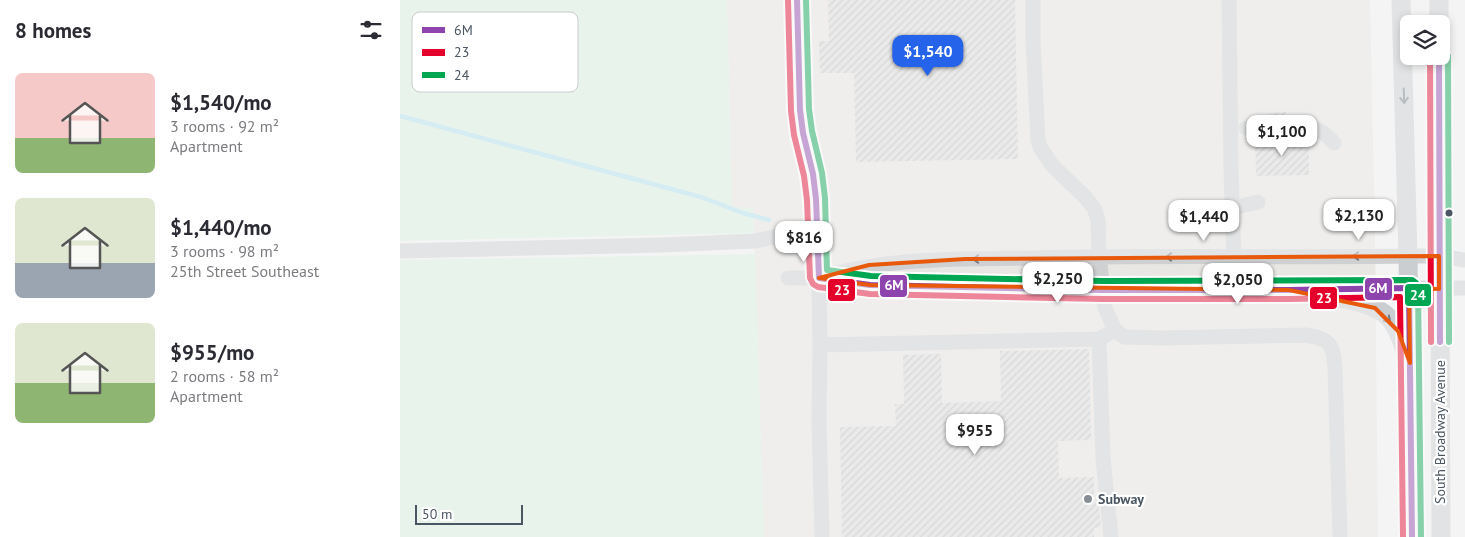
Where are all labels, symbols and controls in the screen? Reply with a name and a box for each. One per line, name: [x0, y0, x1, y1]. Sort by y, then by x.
legend: [412, 12, 578, 92]
map controls: [1400, 15, 1450, 65]
button: layers: [1400, 15, 1450, 65]
icon: filters: [357, 16, 385, 44]
text: 8 homes: [15, 17, 91, 44]
text: 6M: [454, 21, 473, 39]
pin: $1,540: [887, 34, 969, 77]
text: $1,540: [903, 41, 953, 61]
text: 23: [454, 43, 469, 61]
text: 24: [454, 66, 470, 84]
one-way arrow: [1399, 87, 1408, 103]
text: $1,540/mo: [170, 89, 272, 116]
icon: home: [55, 93, 115, 153]
pin: $1,100: [1241, 114, 1323, 157]
text: 3 rooms · 92 m²: [170, 116, 279, 136]
text: $1,100: [1257, 121, 1307, 141]
text: Apartment: [170, 136, 243, 156]
pin: $2,130: [1318, 198, 1400, 241]
pin: $1,440: [1163, 200, 1245, 242]
text: $2,130: [1334, 205, 1384, 225]
text: $1,440: [1179, 206, 1229, 226]
unlabelled marker: [1444, 208, 1454, 218]
text: $1,440/mo: [170, 214, 272, 241]
icon: home: [55, 218, 115, 278]
pin: $816: [774, 220, 834, 263]
text: $816: [786, 227, 822, 247]
text: 3 rooms · 98 m²: [170, 241, 279, 261]
one-way arrow: [1352, 251, 1368, 261]
one-way arrow: [1166, 252, 1182, 262]
one-way arrow: [972, 254, 988, 264]
text: 25th Street Southeast: [170, 261, 319, 281]
pin: $2,250: [1017, 262, 1099, 304]
pin: $2,050: [1197, 262, 1279, 305]
text: $2,250: [1033, 268, 1083, 288]
text: $2,050: [1213, 269, 1263, 289]
line badge: 6M: [879, 274, 908, 298]
text: 6M: [884, 276, 904, 294]
line badge: 6M: [1364, 277, 1393, 301]
line badge: 23: [827, 278, 856, 302]
text: 6M: [1368, 279, 1388, 297]
text: 23: [834, 281, 850, 299]
line badge: 24: [1404, 283, 1432, 307]
line badge: 23: [1309, 286, 1338, 310]
text: 24: [1410, 286, 1426, 304]
text: 23: [1316, 289, 1332, 307]
one-way arrow: [1379, 311, 1392, 322]
text: $955/mo: [170, 339, 254, 366]
icon: home: [55, 343, 115, 403]
street label: South Broadway Avenue: [1431, 360, 1449, 504]
text: 2 rooms · 58 m²: [170, 366, 279, 386]
text: Apartment: [170, 386, 243, 406]
pin: $955: [945, 414, 1005, 456]
text: $955: [957, 420, 993, 440]
place label: Subway: [1098, 490, 1144, 508]
marker: Subway: [1082, 493, 1094, 505]
scale bar: [415, 502, 522, 525]
text: 50 m: [422, 505, 452, 523]

